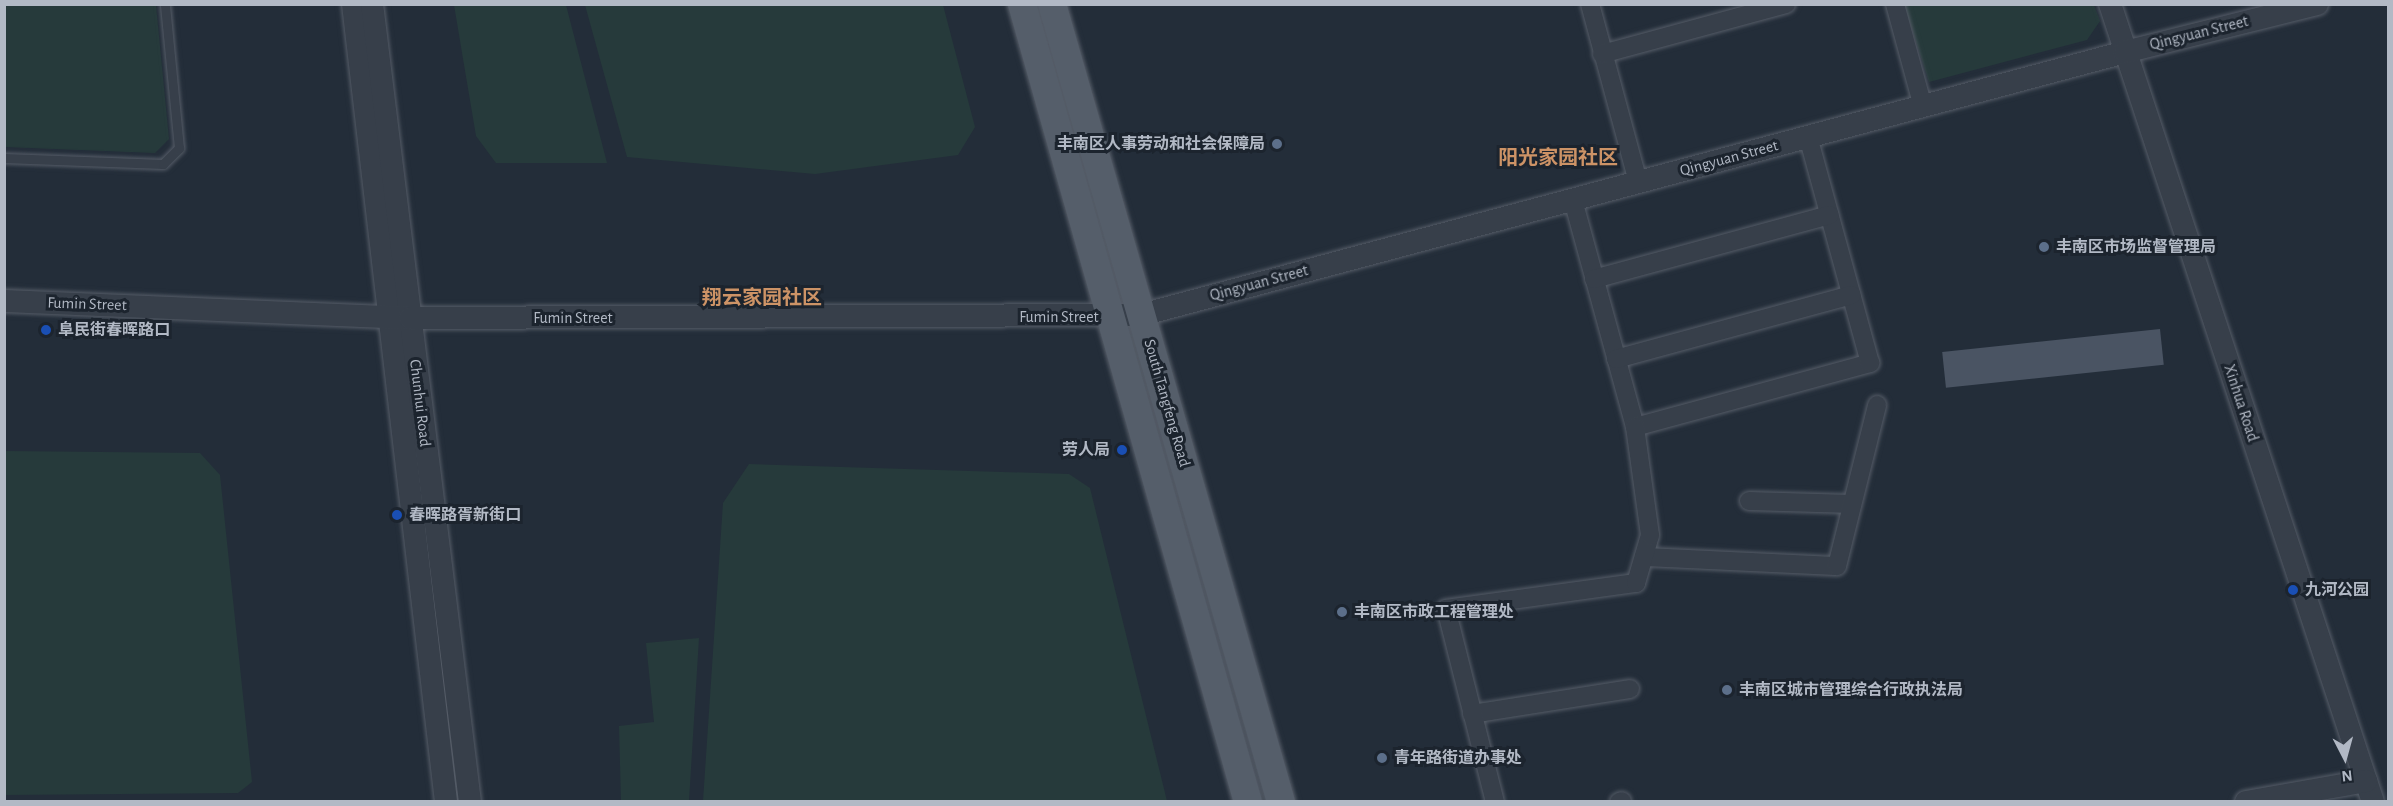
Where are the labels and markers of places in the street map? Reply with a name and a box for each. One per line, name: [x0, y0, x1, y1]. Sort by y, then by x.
place label: 丰南区人事劳动和社会保障局: [1057, 134, 1265, 154]
marker: 丰南区人事劳动和社会保障局: [1270, 137, 1284, 151]
place label: 丰南区市场监督管理局: [2056, 237, 2216, 257]
marker: 丰南区市场监督管理局: [2037, 240, 2051, 254]
place label: 阜民街春晖路口: [58, 320, 170, 340]
marker: 阜民街春晖路口: [39, 323, 53, 337]
place label: 劳人局: [1062, 440, 1110, 460]
marker: 劳人局: [1115, 443, 1129, 457]
place label: 春晖路胥新街口: [409, 505, 521, 525]
marker: 春晖路胥新街口: [390, 508, 404, 522]
place label: 九河公园: [2305, 580, 2369, 600]
marker: 九河公园: [2286, 583, 2300, 597]
place label: 丰南区市政工程管理处: [1354, 602, 1514, 622]
marker: 丰南区市政工程管理处: [1335, 605, 1349, 619]
place label: 丰南区城市管理综合行政执法局: [1739, 680, 1963, 700]
marker: 丰南区城市管理综合行政执法局: [1720, 683, 1734, 697]
place label: 青年路街道办事处: [1394, 748, 1522, 768]
marker: 青年路街道办事处: [1375, 751, 1389, 765]

